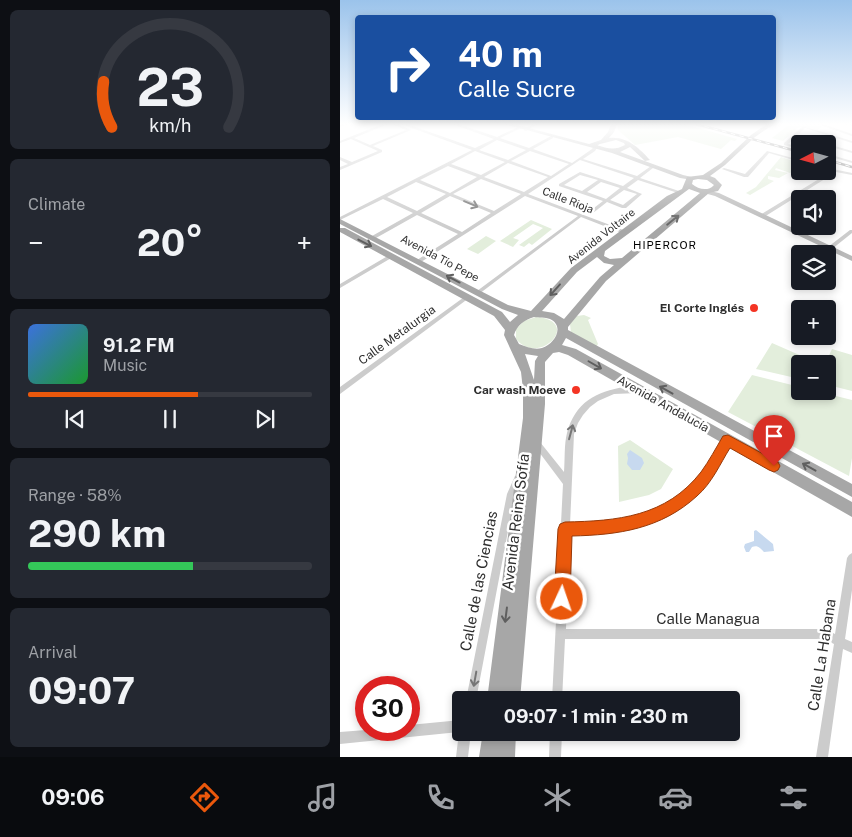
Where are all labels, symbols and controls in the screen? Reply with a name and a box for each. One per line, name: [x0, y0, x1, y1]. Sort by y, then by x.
text: 40 m: [458, 34, 543, 75]
icon: right: [375, 35, 440, 100]
text: 23: [136, 57, 204, 118]
text: Calle Sucre: [458, 76, 575, 102]
text: km/h: [149, 115, 191, 136]
north arrow: [791, 135, 836, 180]
map controls: [791, 135, 836, 400]
street label: Calle Rioja: [541, 185, 595, 215]
button: sound: [791, 190, 836, 235]
text: Climate: [28, 195, 85, 214]
one-way arrow: [463, 199, 478, 209]
street label: Avenida Voltaire: [565, 206, 637, 266]
one-way arrow: [666, 214, 679, 225]
text: 20°: [137, 220, 203, 265]
text: −: [28, 226, 44, 259]
text: +: [296, 226, 312, 259]
street label: Avenida Tío Pepe: [399, 232, 481, 284]
one-way arrow: [358, 238, 373, 248]
district label: HIPERCOR: [633, 239, 697, 251]
button: layers: [791, 245, 836, 290]
one-way arrow: [446, 274, 461, 283]
one-way arrow: [549, 283, 561, 296]
button: +: [791, 300, 836, 345]
place label: El Corte Inglés: [660, 301, 744, 315]
street label: Calle Metalurgia: [356, 302, 438, 368]
marker: El Corte Inglés: [748, 302, 760, 314]
text: 91.2 FM: [103, 334, 175, 356]
button: −: [791, 355, 836, 400]
text: Music: [103, 356, 147, 375]
one-way arrow: [587, 361, 601, 371]
street label: Avenida Andalucía: [615, 373, 711, 435]
place label: Car wash Moeve: [474, 383, 566, 397]
marker: Car wash Moeve: [570, 384, 582, 396]
one-way arrow: [659, 385, 674, 395]
icon: previous: [61, 405, 89, 433]
icon: pause: [156, 405, 184, 433]
icon: next: [251, 405, 279, 433]
pin: [753, 415, 795, 466]
icon: arrive: [760, 422, 788, 450]
one-way arrow: [567, 425, 577, 441]
street label: Avenida Reina Sofía: [499, 453, 532, 591]
one-way arrow: [802, 462, 817, 472]
text: Range · 58%: [28, 486, 122, 505]
street label: Calle de las Ciencias: [457, 509, 500, 652]
text: 290 km: [28, 511, 166, 556]
position arrow: [535, 572, 587, 624]
street label: Calle La Habana: [804, 598, 839, 712]
one-way arrow: [501, 606, 511, 622]
street label: Calle Managua: [656, 610, 760, 627]
text: Arrival: [28, 643, 77, 662]
text: 09:07: [28, 668, 135, 713]
one-way arrow: [469, 671, 479, 687]
speed limit sign: 30: [355, 676, 420, 741]
text: 09:07 · 1 min · 230 m: [504, 705, 688, 727]
icon: directions: [187, 780, 222, 815]
icon: music: [305, 780, 340, 815]
icon: phone: [423, 780, 458, 815]
icon: climate: [540, 780, 575, 815]
icon: car: [658, 780, 693, 815]
icon: filters: [776, 780, 811, 815]
text: 09:06: [41, 784, 105, 810]

